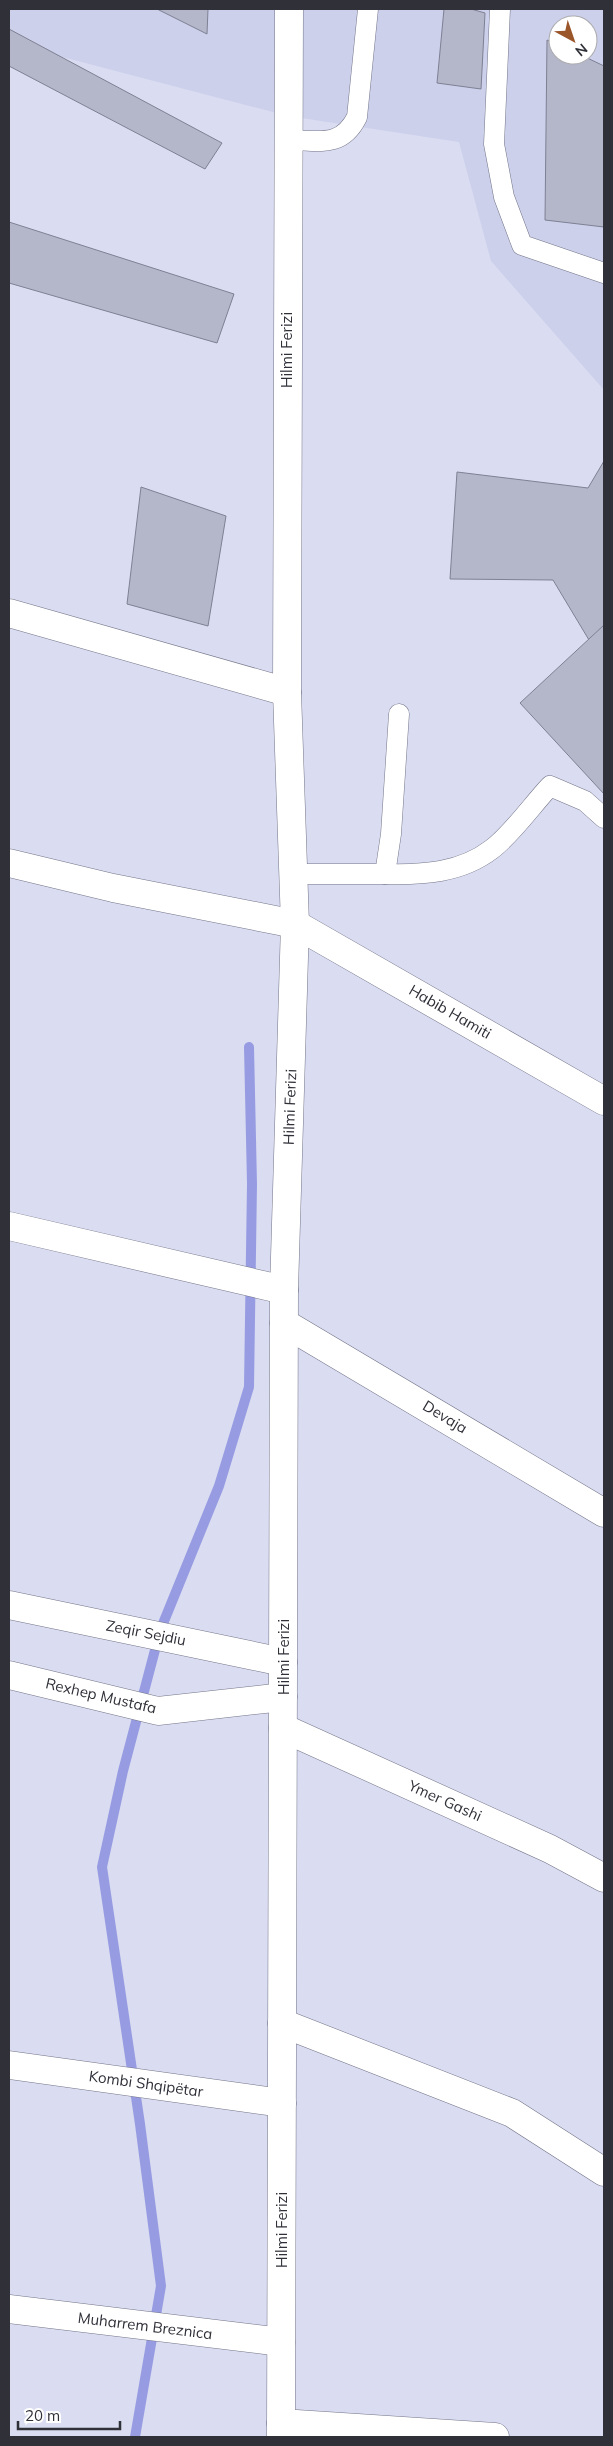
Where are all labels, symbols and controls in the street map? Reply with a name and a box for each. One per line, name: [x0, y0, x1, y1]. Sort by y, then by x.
north arrow: [548, 15, 598, 65]
text: N: [572, 40, 591, 60]
street label: Hilmi Ferizi: [277, 312, 296, 388]
street label: Habib Hamiti: [406, 980, 495, 1043]
street label: Hilmi Ferizi: [279, 1069, 300, 1145]
street label: Devaja: [420, 1396, 471, 1437]
street label: Zeqir Sejdiu: [104, 1615, 188, 1650]
street label: Hilmi Ferizi: [274, 1619, 293, 1695]
street label: Rexhep Mustafa: [44, 1674, 158, 1718]
street label: Ymer Gashi: [405, 1776, 485, 1825]
street label: Kombi Shqipëtar: [88, 2066, 205, 2101]
street label: Hilmi Ferizi: [272, 2192, 291, 2268]
street label: Muharrem Breznica: [77, 2308, 213, 2343]
scale bar: [18, 2398, 120, 2430]
text: 20 m: [25, 2406, 60, 2425]

